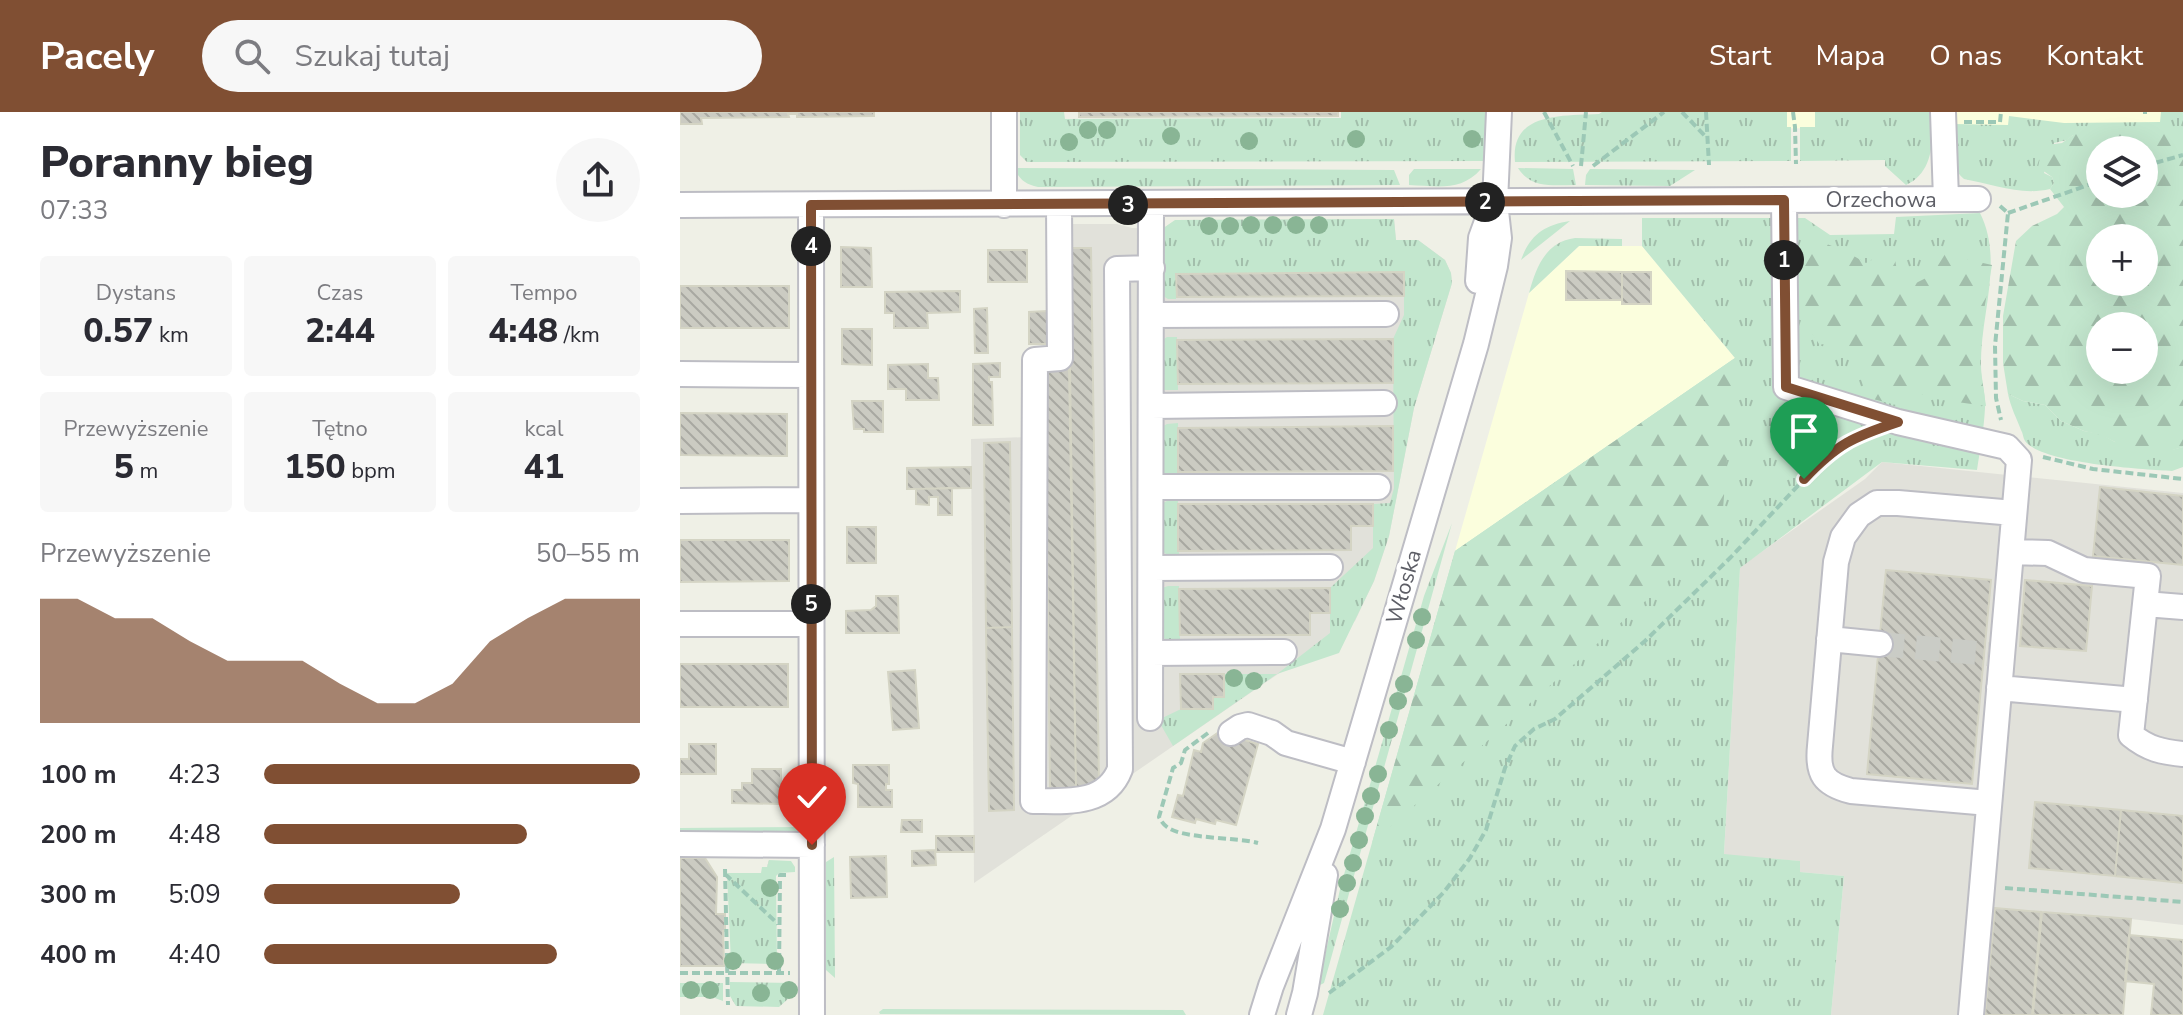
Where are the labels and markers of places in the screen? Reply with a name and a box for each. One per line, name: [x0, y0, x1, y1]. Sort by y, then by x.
pin: 2: [1465, 182, 1505, 222]
pin: 3: [1108, 185, 1148, 225]
pin: 4: [791, 226, 831, 266]
pin: 1: [1764, 240, 1804, 280]
pin: [1770, 397, 1838, 479]
pin: 5: [791, 584, 831, 624]
pin: [778, 763, 846, 845]

